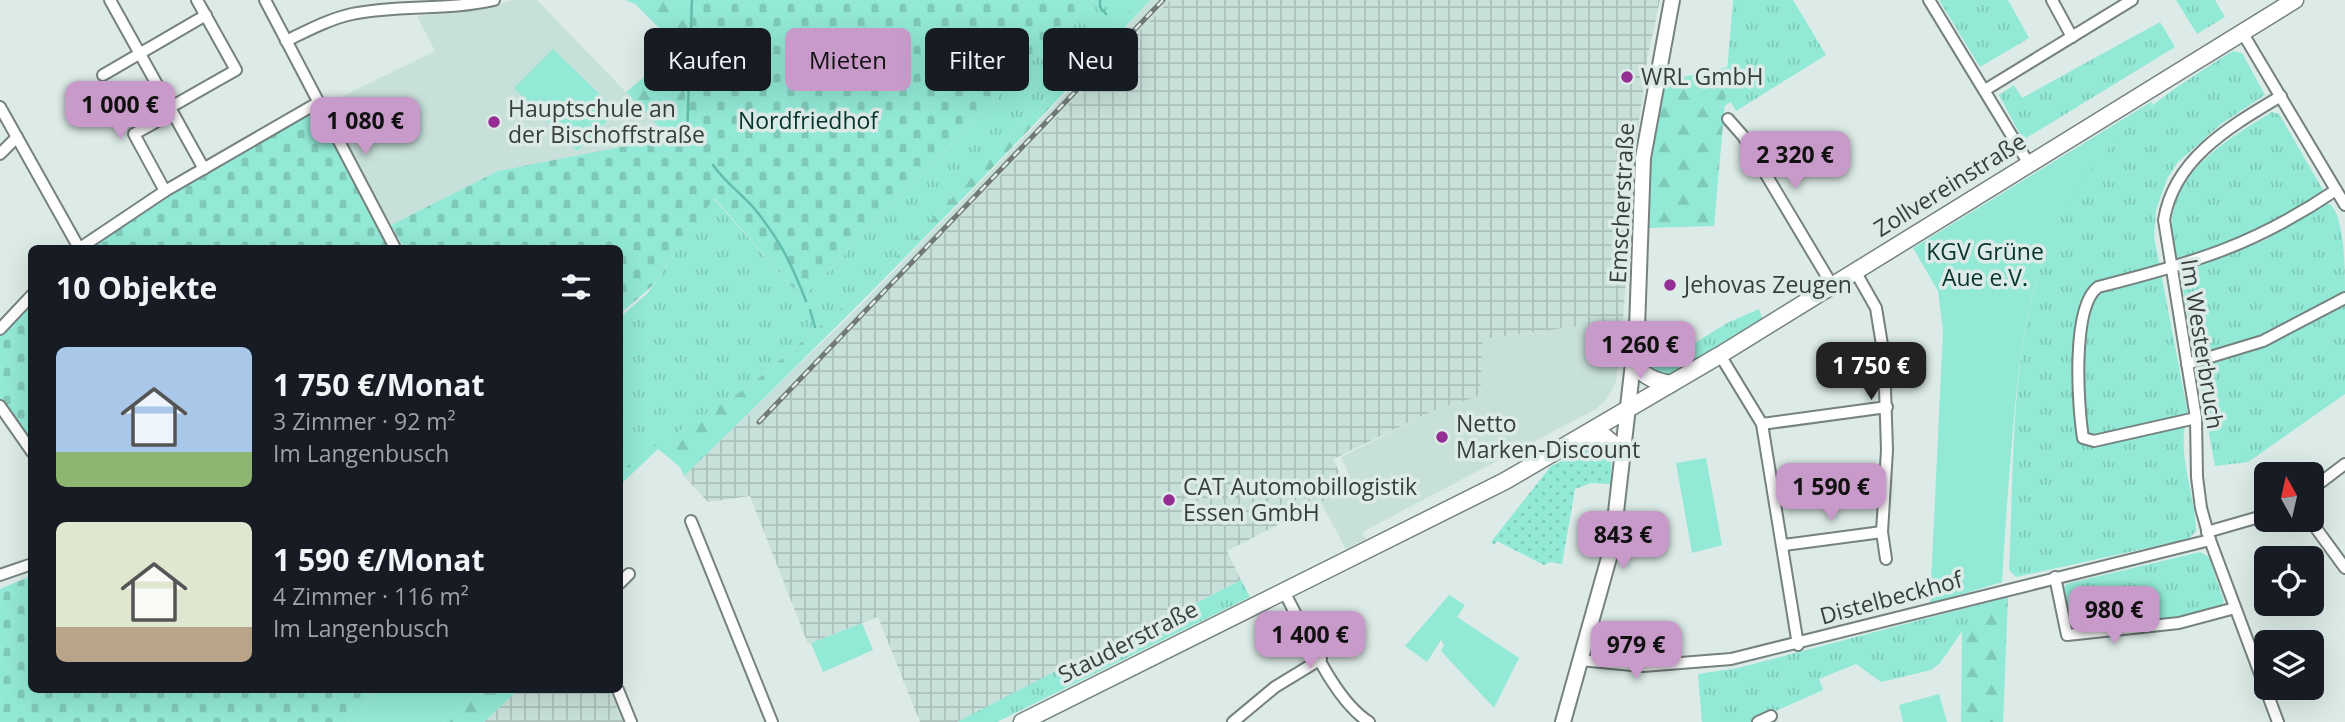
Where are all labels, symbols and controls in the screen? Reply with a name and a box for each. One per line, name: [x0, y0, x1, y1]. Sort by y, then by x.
chip: Kaufen: [644, 28, 771, 91]
chip: Mieten: [785, 28, 911, 91]
chip: Filter: [925, 28, 1029, 91]
chip: Neu: [1043, 28, 1138, 91]
place label: WRL GmbH: [1641, 60, 1763, 92]
marker: WRL GmbH: [1619, 69, 1635, 85]
pin: 1 000 €: [55, 82, 185, 141]
text: 1 000 €: [81, 88, 159, 120]
place label: Hauptschule an der Bischoffstraße: [508, 92, 705, 150]
pin: 1 080 €: [300, 97, 430, 157]
text: 1 080 €: [326, 104, 404, 136]
park label: Nordfriedhof: [738, 104, 879, 136]
marker: Hauptschule an der Bischoffstraße: [486, 114, 502, 130]
street label: Emscherstraße: [1601, 122, 1641, 284]
street label: Zollvereinstraße: [1867, 125, 2032, 244]
pin: 2 320 €: [1730, 132, 1860, 191]
text: 2 320 €: [1756, 138, 1834, 170]
park label: KGV Grüne Aue e.V.: [1926, 235, 2044, 293]
street label: Im Westerbruch: [2174, 256, 2232, 431]
text: 10 Objekte: [56, 267, 217, 308]
icon: filters: [557, 268, 595, 306]
place label: Jehovas Zeugen: [1682, 268, 1852, 300]
marker: Jehovas Zeugen: [1662, 277, 1678, 293]
pin: 1 260 €: [1575, 322, 1705, 381]
text: 1 260 €: [1601, 328, 1679, 360]
pin: 1 750 €: [1806, 342, 1936, 402]
text: 1 750 €: [1832, 349, 1910, 381]
text: 1 750 €/Monat: [273, 364, 484, 405]
icon: home: [112, 375, 196, 459]
text: 3 Zimmer · 92 m²: [273, 405, 456, 437]
place label: Netto Marken-Discount: [1456, 407, 1640, 465]
marker: Netto Marken-Discount: [1434, 429, 1450, 445]
text: Im Langenbusch: [273, 437, 449, 469]
north arrow: [2254, 462, 2324, 532]
map controls: [2254, 462, 2324, 700]
pin: 1 590 €: [1766, 463, 1896, 523]
place label: CAT Automobillogistik Essen GmbH: [1183, 470, 1417, 528]
text: 1 590 €: [1792, 470, 1870, 502]
marker: CAT Automobillogistik Essen GmbH: [1161, 492, 1177, 508]
pin: 843 €: [1574, 512, 1672, 571]
text: 843 €: [1594, 518, 1652, 550]
text: 1 590 €/Monat: [273, 539, 484, 580]
button: locate: [2254, 546, 2324, 616]
icon: home: [112, 550, 196, 634]
street label: Distelbeckhof: [1816, 562, 1967, 631]
text: 4 Zimmer · 116 m²: [273, 580, 469, 612]
pin: 980 €: [2065, 586, 2163, 646]
street label: Stauderstraße: [1052, 592, 1203, 690]
text: 980 €: [2085, 593, 2143, 625]
text: Im Langenbusch: [273, 612, 449, 644]
pin: 1 400 €: [1245, 612, 1375, 671]
text: 1 400 €: [1271, 618, 1349, 650]
pin: 979 €: [1587, 622, 1685, 681]
text: 979 €: [1607, 628, 1665, 660]
button: layers: [2254, 630, 2324, 700]

